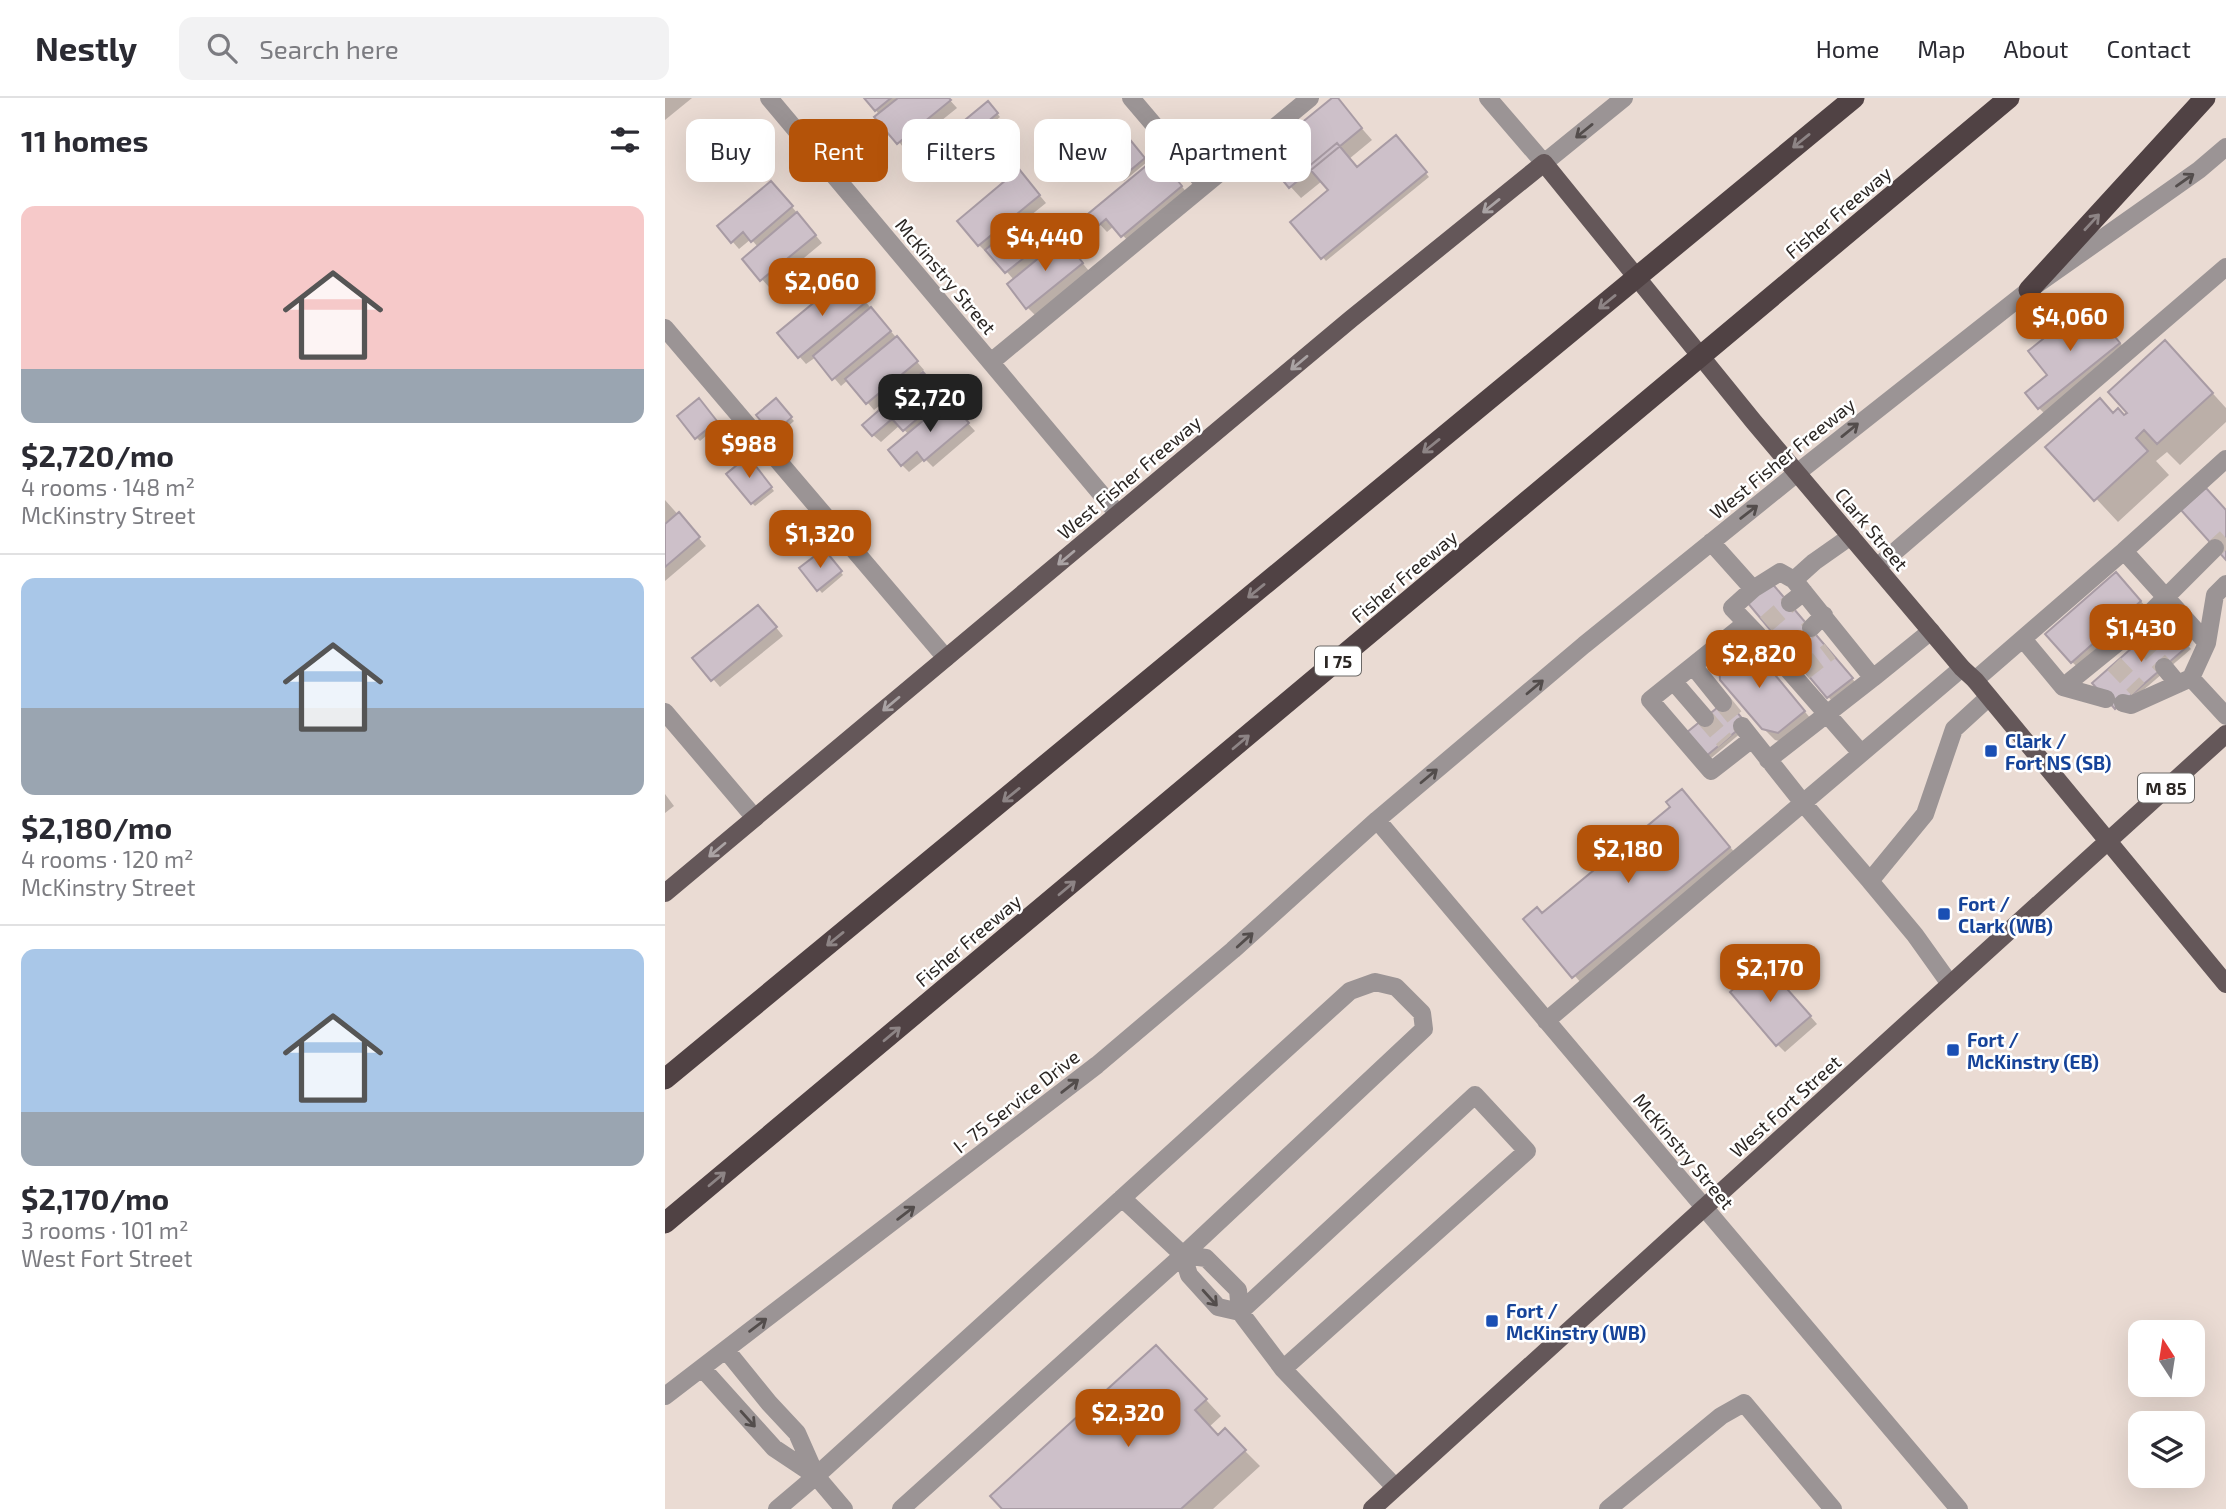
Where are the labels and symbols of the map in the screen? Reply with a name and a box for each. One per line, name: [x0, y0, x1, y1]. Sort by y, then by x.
one-way arrow: [1575, 123, 1593, 138]
one-way arrow: [1793, 134, 1811, 149]
street label: Fisher Freeway: [1780, 161, 1896, 263]
one-way arrow: [2175, 173, 2194, 187]
one-way arrow: [1482, 199, 1500, 214]
street label: McKinstry Street: [891, 213, 1001, 339]
one-way arrow: [2084, 213, 2100, 231]
pin: $4,440: [988, 214, 1102, 273]
pin: $2,060: [765, 258, 879, 318]
one-way arrow: [1598, 294, 1616, 309]
pin: $4,060: [2013, 294, 2127, 353]
one-way arrow: [1290, 355, 1308, 371]
pin: $2,720: [873, 374, 987, 434]
street label: West Fisher Freeway: [1705, 392, 1859, 524]
street label: West Fisher Freeway: [1053, 410, 1205, 544]
pin: $988: [708, 420, 790, 480]
one-way arrow: [1841, 422, 1859, 438]
one-way arrow: [1423, 439, 1441, 454]
street label: Clark Street: [1831, 483, 1913, 575]
one-way arrow: [1739, 504, 1757, 519]
pin: $1,320: [763, 510, 877, 570]
street label: Fisher Freeway: [1346, 525, 1462, 627]
one-way arrow: [1057, 550, 1075, 566]
one-way arrow: [1247, 583, 1265, 599]
pin: $1,430: [2084, 604, 2198, 664]
pin: $2,820: [1702, 630, 1816, 690]
road number: I 75: [1315, 646, 1361, 676]
one-way arrow: [1526, 679, 1544, 695]
one-way arrow: [883, 696, 901, 712]
place label: Clark / Fort NS (SB): [2005, 729, 2112, 774]
one-way arrow: [1232, 734, 1250, 750]
marker: Clark / Fort NS (SB): [1983, 743, 1999, 759]
one-way arrow: [1420, 768, 1438, 784]
road number: M 85: [2138, 774, 2194, 802]
one-way arrow: [1002, 787, 1020, 803]
pin: $2,180: [1571, 826, 1685, 885]
one-way arrow: [708, 842, 726, 857]
one-way arrow: [1057, 880, 1075, 896]
street label: Fisher Freeway: [910, 889, 1026, 991]
place label: Fort / Clark (WB): [1958, 892, 2053, 937]
marker: Fort / Clark (WB): [1936, 906, 1952, 922]
one-way arrow: [826, 932, 844, 947]
one-way arrow: [1236, 932, 1254, 948]
pin: $2,170: [1713, 944, 1827, 1004]
one-way arrow: [883, 1026, 901, 1042]
place label: Fort / McKinstry (EB): [1967, 1028, 2099, 1074]
marker: Fort / McKinstry (EB): [1945, 1042, 1961, 1058]
street label: I- 75 Service Drive: [948, 1045, 1084, 1157]
street label: West Fort Street: [1725, 1050, 1845, 1162]
one-way arrow: [1061, 1079, 1079, 1094]
street label: McKinstry Street: [1629, 1088, 1739, 1214]
one-way arrow: [708, 1172, 726, 1187]
one-way arrow: [896, 1206, 914, 1221]
one-way arrow: [1202, 1289, 1218, 1307]
place label: Fort / McKinstry (WB): [1506, 1299, 1646, 1345]
marker: Fort / McKinstry (WB): [1484, 1313, 1500, 1329]
one-way arrow: [749, 1318, 767, 1333]
north arrow: [2128, 1320, 2205, 1396]
pin: $2,320: [1071, 1390, 1185, 1449]
one-way arrow: [739, 1410, 756, 1427]

